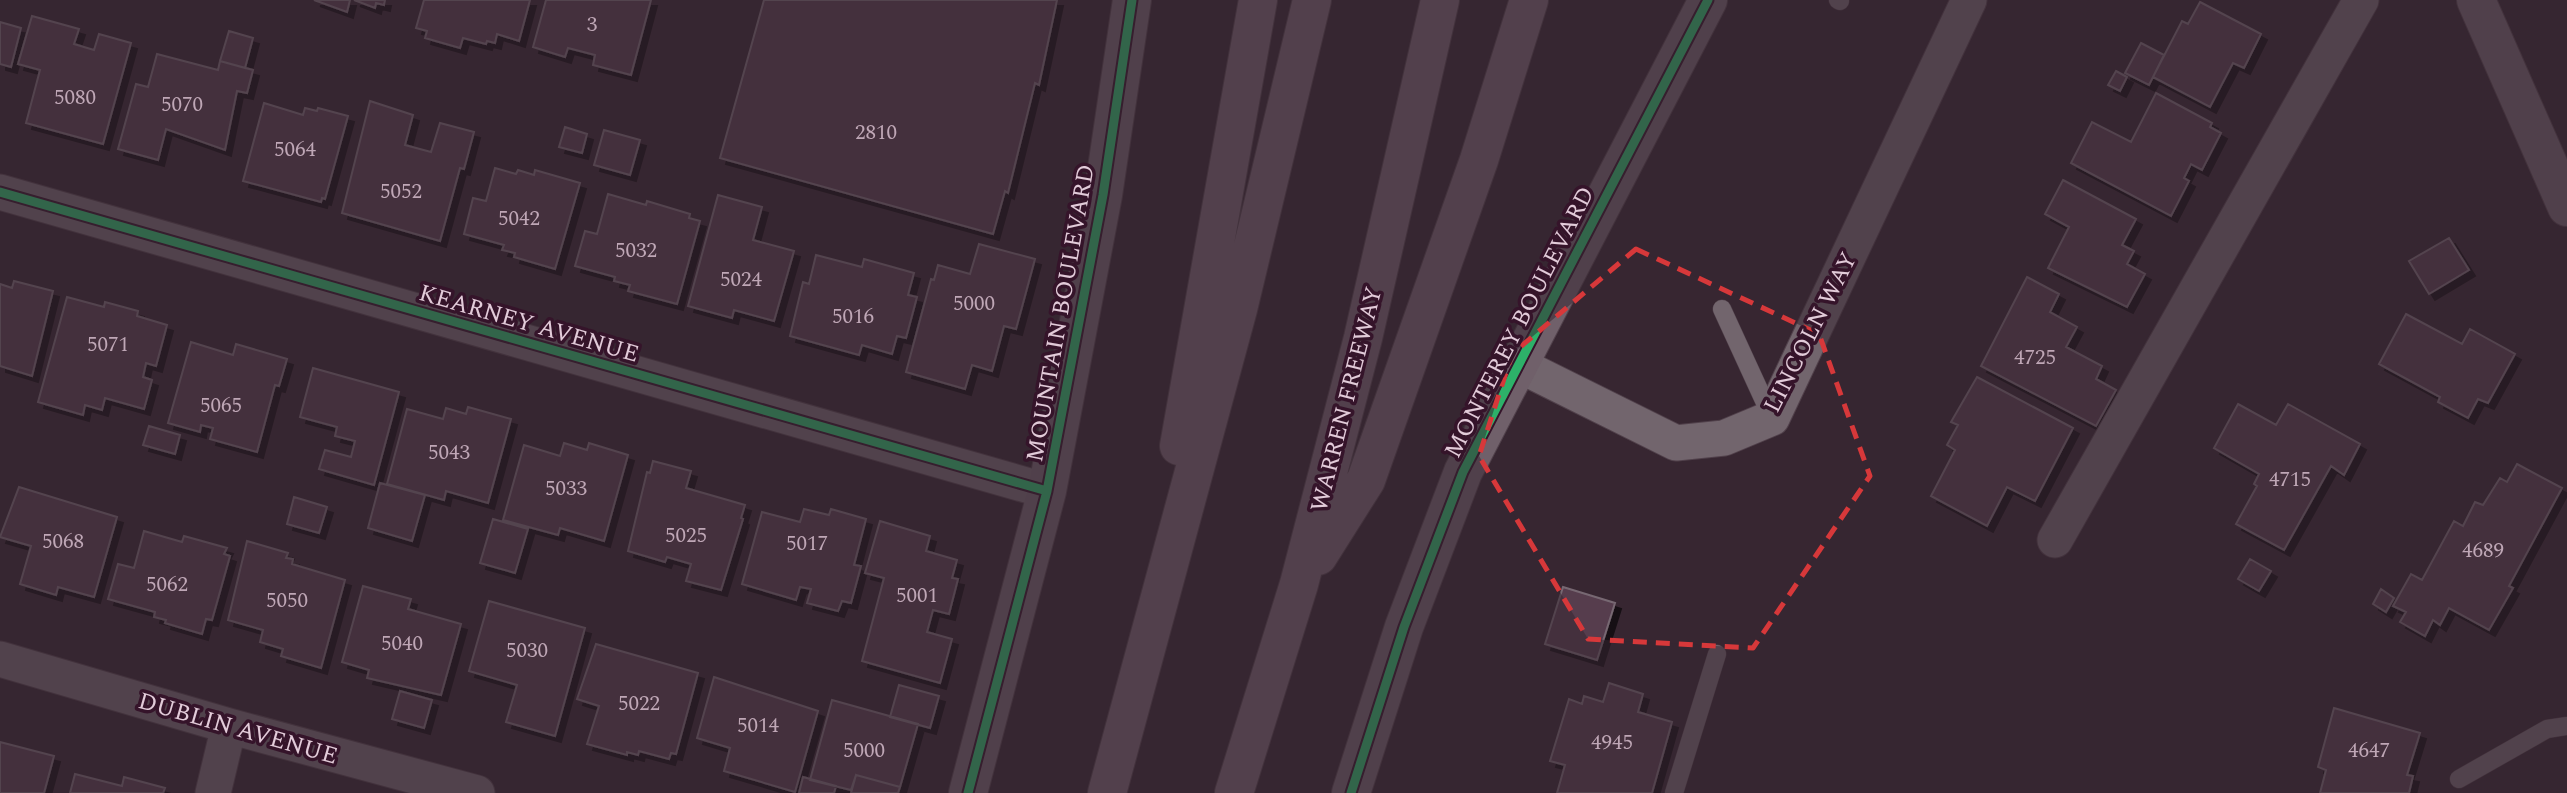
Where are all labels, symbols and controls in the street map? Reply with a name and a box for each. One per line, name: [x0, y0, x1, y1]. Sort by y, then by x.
house number: 3: [587, 9, 598, 41]
house number: 5080: [54, 82, 96, 114]
house number: 5070: [161, 89, 203, 121]
house number: 2810: [855, 117, 897, 149]
house number: 5064: [274, 134, 316, 166]
street label: MOUNTAIN BOULEVARD: [1017, 162, 1105, 465]
house number: 5052: [380, 176, 422, 208]
street label: MONTEREY BOULEVARD: [1436, 180, 1604, 465]
house number: 5042: [498, 203, 540, 235]
house number: 5032: [615, 235, 657, 267]
street label: LINCOLN WAY: [1755, 246, 1867, 419]
house number: 5024: [720, 264, 762, 296]
street label: KEARNEY AVENUE: [414, 275, 643, 373]
street label: WARREN FREEWAY: [1302, 283, 1392, 516]
house number: 5000: [953, 288, 995, 320]
house number: 5016: [832, 301, 874, 333]
house number: 5071: [87, 329, 129, 361]
house number: 4725: [2014, 342, 2056, 374]
house number: 5065: [200, 390, 242, 422]
house number: 5043: [428, 437, 470, 469]
house number: 4715: [2269, 464, 2311, 496]
house number: 5033: [545, 473, 587, 505]
house number: 5025: [665, 520, 707, 552]
house number: 5068: [42, 526, 84, 558]
house number: 5017: [786, 528, 828, 560]
house number: 4689: [2462, 535, 2504, 567]
house number: 5062: [146, 569, 188, 601]
house number: 5001: [896, 580, 938, 612]
house number: 5050: [266, 585, 308, 617]
house number: 5040: [381, 628, 423, 660]
house number: 5030: [506, 635, 548, 667]
street label: DUBLIN AVENUE: [134, 683, 342, 775]
house number: 5022: [618, 688, 660, 720]
house number: 5014: [737, 710, 779, 742]
house number: 4945: [1591, 727, 1633, 759]
house number: 5000: [843, 735, 885, 767]
house number: 4647: [2348, 735, 2390, 767]

